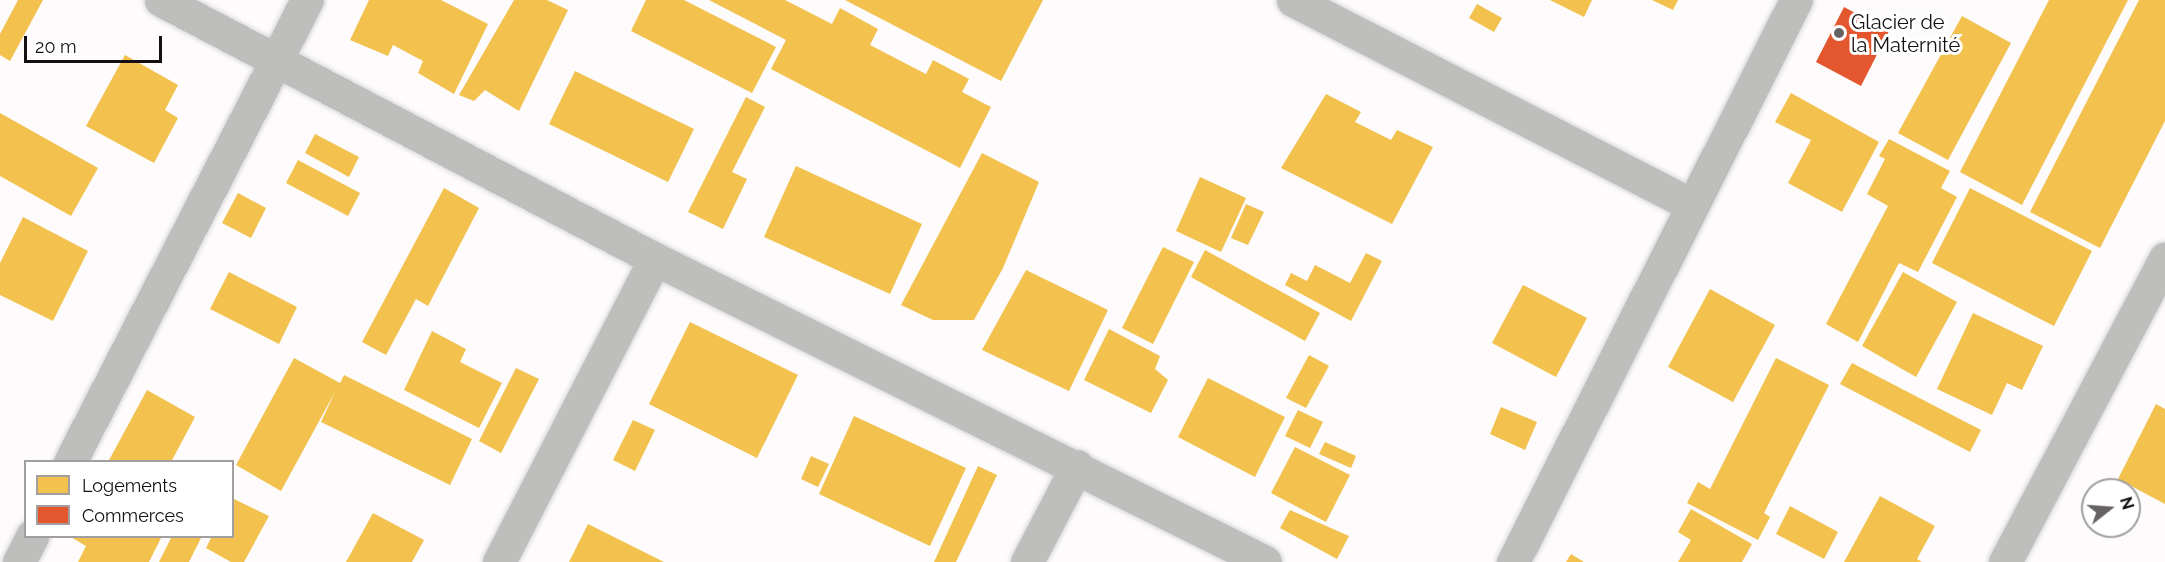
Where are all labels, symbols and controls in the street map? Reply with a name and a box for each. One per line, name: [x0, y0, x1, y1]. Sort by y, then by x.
place label: Glacier de la Maternité: [1851, 10, 1960, 57]
scale bar: [27, 24, 165, 62]
marker: Glacier de la Maternité: [1832, 26, 1846, 40]
text: 20 m: [35, 36, 77, 57]
legend: [24, 460, 234, 538]
text: Logements: [82, 475, 177, 496]
north arrow: [2081, 478, 2141, 538]
text: N: [2116, 495, 2138, 512]
text: Commerces: [82, 505, 184, 526]

